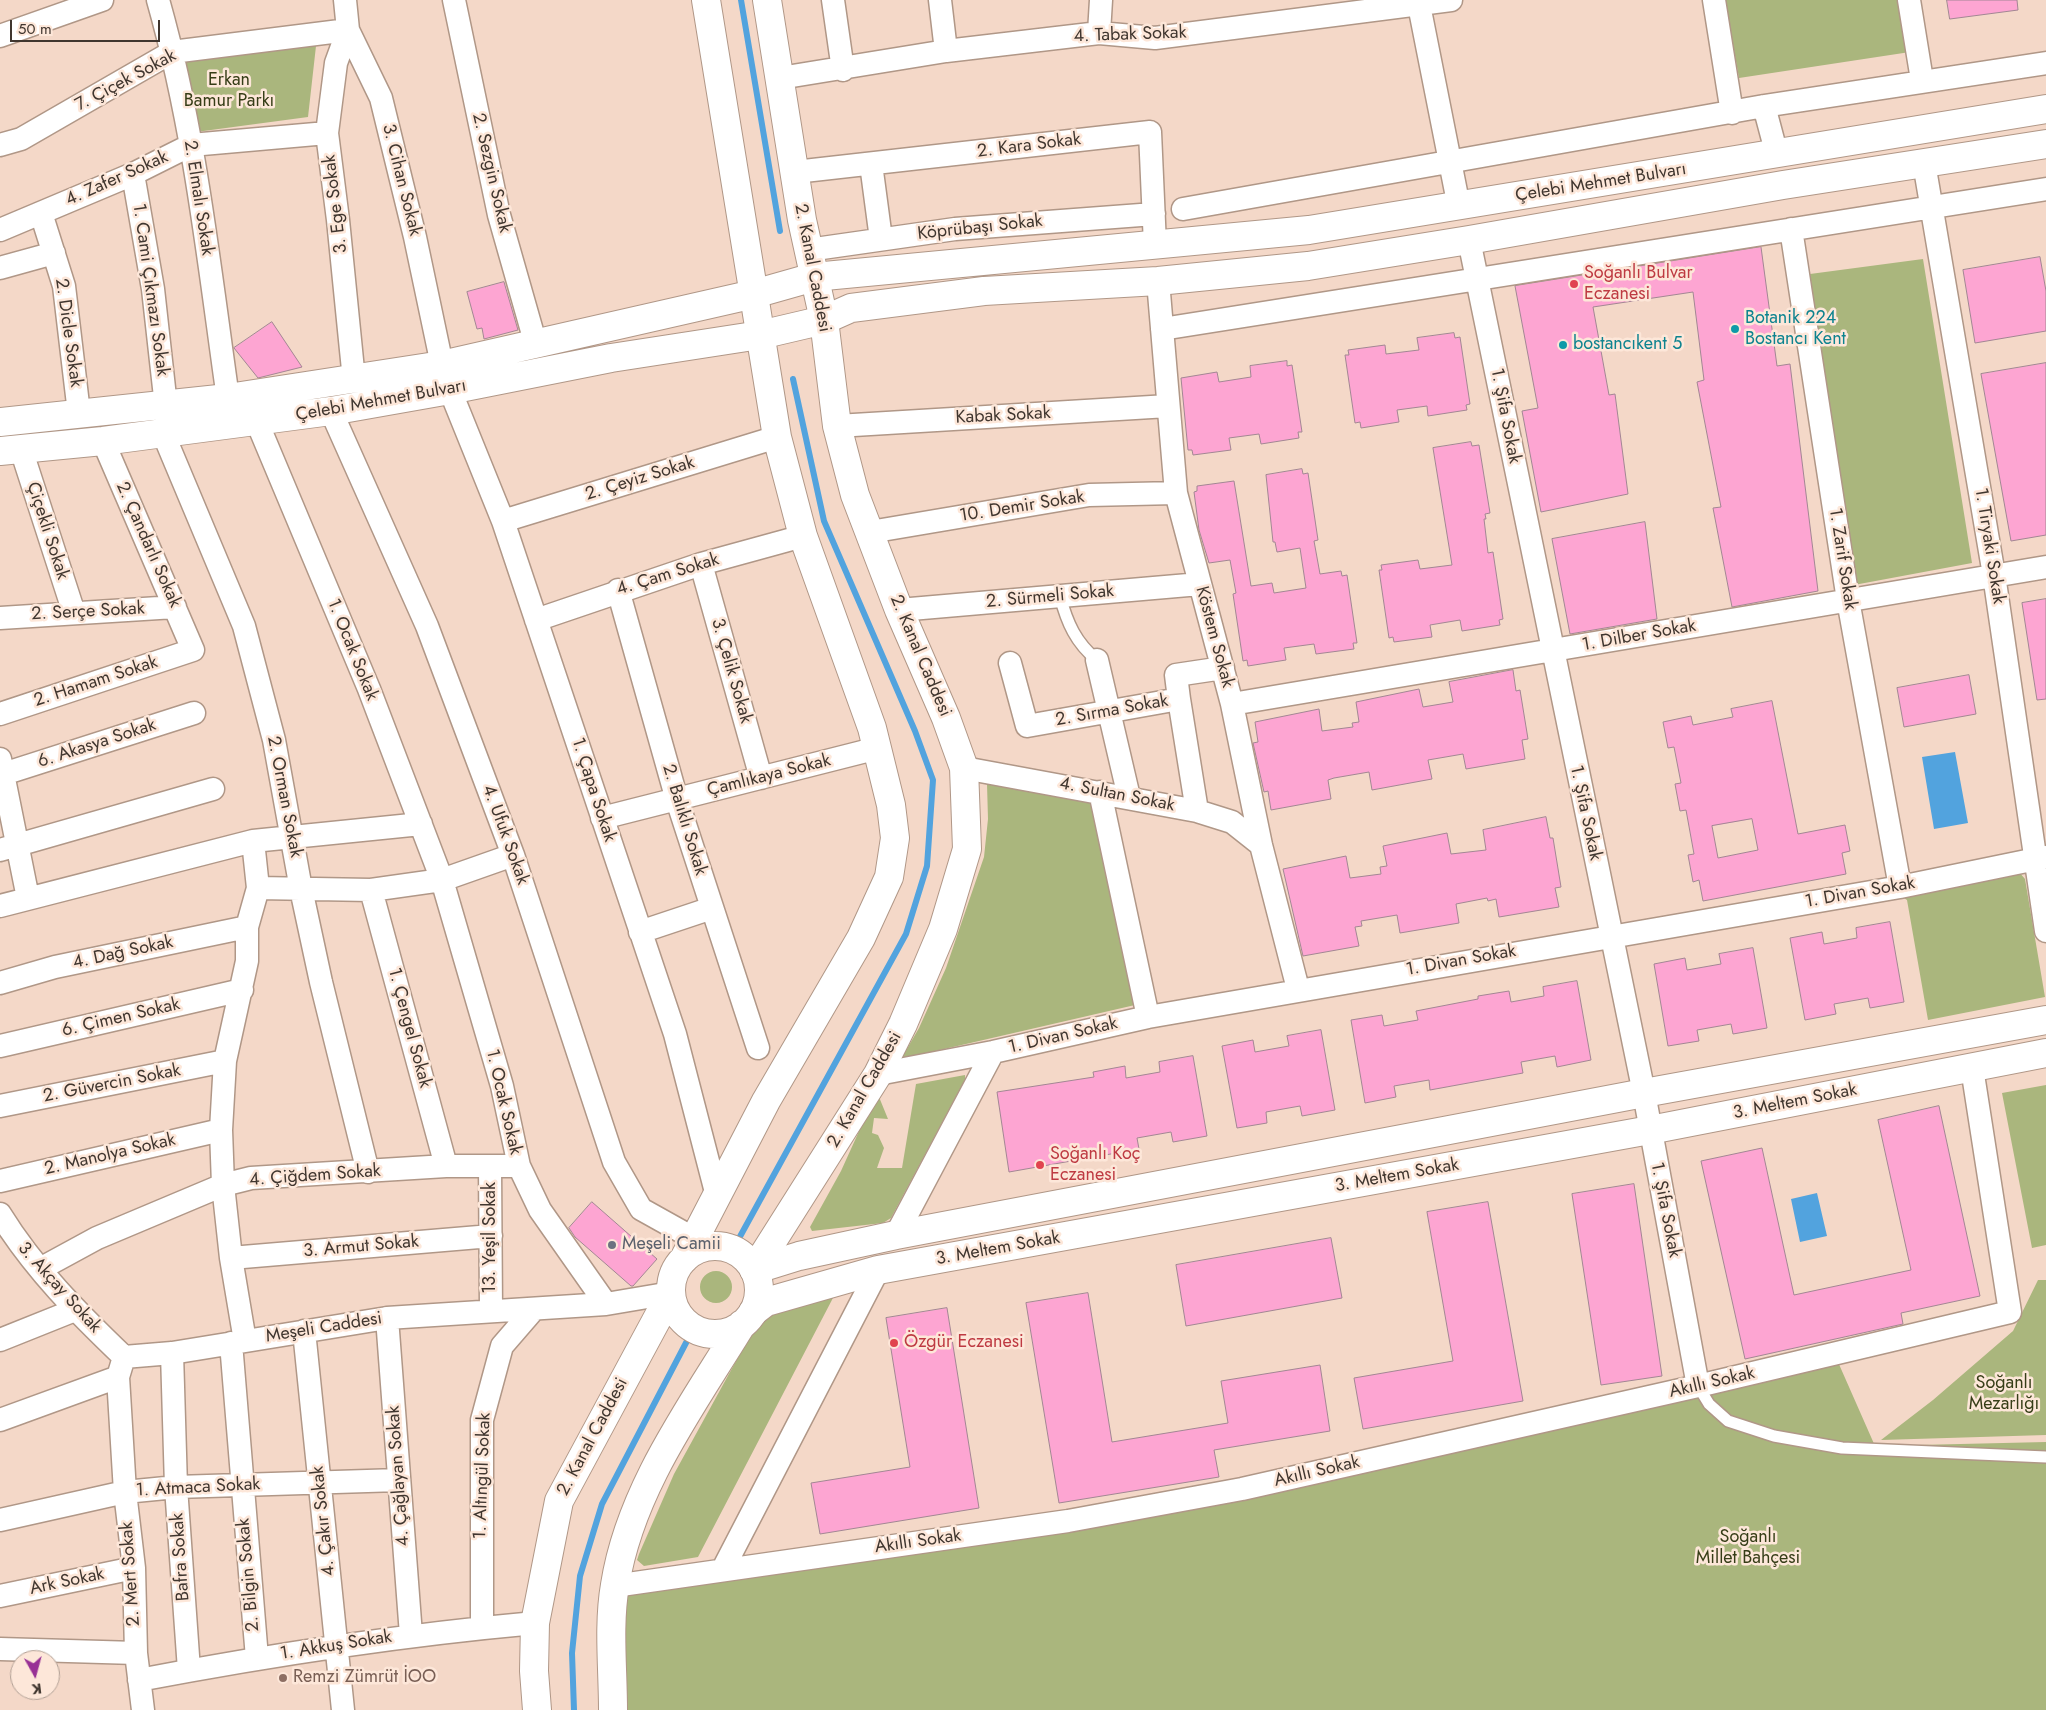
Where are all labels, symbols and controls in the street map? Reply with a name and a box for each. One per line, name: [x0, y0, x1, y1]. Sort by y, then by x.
scale bar: [12, 10, 162, 42]
text: 50 m: [18, 18, 52, 40]
street label: 4. Tabak Sokak: [1073, 22, 1187, 48]
street label: 7. Çiçek Sokak: [72, 45, 180, 117]
park label: Erkan Bamur Parkı: [184, 70, 274, 112]
street label: 2. Sezgin Sokak: [467, 111, 515, 235]
street label: 3. Cihan Sokak: [377, 122, 425, 238]
street label: 2. Kara Sokak: [976, 129, 1082, 163]
street label: 2. Elmalı Sokak: [178, 139, 218, 257]
street label: 4. Zafer Sokak: [62, 147, 172, 211]
street label: 3. Ege Sokak: [319, 153, 353, 255]
street label: Çelebi Mehmet Bulvarı: [1514, 159, 1688, 207]
street label: 1. Cami Çıkmazı Sokak: [127, 202, 173, 378]
street label: 2. Kanal Caddesi: [789, 202, 835, 334]
street label: Köprübaşı Sokak: [916, 211, 1044, 245]
place label: Soğanlı Bulvar Eczanesi: [1584, 263, 1693, 306]
street label: 2. Dicle Sokak: [50, 277, 86, 389]
marker: Soğanlı Bulvar Eczanesi: [1568, 278, 1580, 290]
place label: Botanik 224 Bostancı Kent: [1745, 308, 1846, 350]
marker: Botanik 224 Bostancı Kent: [1729, 323, 1741, 335]
place label: bostancıkent 5: [1573, 334, 1682, 356]
marker: bostancıkent 5: [1557, 339, 1569, 351]
street label: 1. Şifa Sokak: [1485, 366, 1525, 466]
street label: Çelebi Mehmet Bulvarı: [294, 375, 468, 427]
street label: Kabak Sokak: [955, 403, 1051, 429]
street label: 2. Çeyiz Sokak: [583, 452, 697, 506]
street label: 2. Çandarlı Sokak: [111, 479, 185, 611]
street label: Çiçekli Sokak: [21, 480, 73, 582]
street label: 1. Tiryaki Sokak: [1969, 486, 2009, 606]
street label: 10. Demir Sokak: [958, 487, 1086, 527]
street label: 1. Zarif Sokak: [1823, 506, 1861, 612]
street label: 4. Çam Sokak: [614, 549, 722, 601]
street label: 2. Sürmeli Sokak: [985, 581, 1115, 613]
street label: Köstem Sokak: [1190, 584, 1238, 690]
street label: 2. Kanal Caddesi: [885, 592, 955, 720]
street label: 1. Ocak Sokak: [322, 596, 382, 704]
street label: 2. Serçe Sokak: [31, 598, 145, 626]
street label: 1. Dilber Sokak: [1580, 615, 1698, 657]
street label: 3. Çelik Sokak: [706, 616, 756, 726]
street label: 2. Hamam Sokak: [31, 652, 161, 712]
street label: 2. Sırma Sokak: [1054, 690, 1170, 732]
street label: 6. Akasya Sokak: [35, 715, 159, 773]
street label: 2. Orman Sokak: [262, 734, 306, 860]
street label: 1. Çapa Sokak: [566, 735, 620, 845]
street label: Çamlıkaya Sokak: [705, 750, 833, 802]
street label: 2. Balıklı Sokak: [657, 762, 711, 878]
street label: 1. Şifa Sokak: [1564, 763, 1606, 863]
street label: 4. Sultan Sokak: [1058, 773, 1176, 817]
street label: 4. Ufuk Sokak: [477, 782, 533, 888]
street label: 1. Divan Sokak: [1803, 873, 1917, 913]
street label: 4. Dağ Sokak: [71, 932, 175, 974]
street label: 1. Divan Sokak: [1404, 941, 1518, 981]
street label: 1. Çengel Sokak: [383, 966, 435, 1090]
street label: 6. Çimen Sokak: [60, 994, 182, 1042]
street label: 1. Divan Sokak: [1006, 1013, 1120, 1059]
street label: 2. Kanal Caddesi: [823, 1028, 907, 1152]
street label: 1. Ocak Sokak: [480, 1047, 526, 1157]
street label: 2. Güvercin Sokak: [41, 1060, 183, 1108]
street label: 3. Meltem Sokak: [1731, 1079, 1859, 1125]
street label: 2. Manolya Sokak: [42, 1129, 178, 1181]
place label: Soğanlı Koç Eczanesi: [1050, 1144, 1140, 1186]
street label: 3. Meltem Sokak: [1333, 1154, 1461, 1198]
marker: Soğanlı Koç Eczanesi: [1034, 1159, 1046, 1171]
street label: 1. Şifa Sokak: [1645, 1160, 1685, 1260]
street label: 4. Çiğdem Sokak: [249, 1161, 381, 1191]
street label: 13. Yeşil Sokak: [480, 1182, 502, 1294]
street label: 3. Meltem Sokak: [934, 1227, 1062, 1271]
street label: 3. Armut Sokak: [302, 1231, 420, 1263]
place label: Meşeli Camii: [622, 1234, 721, 1256]
street label: 3. Akçay Sokak: [13, 1238, 105, 1338]
marker: Meşeli Camii: [606, 1239, 618, 1251]
street label: Meşeli Caddesi: [264, 1308, 384, 1348]
place label: Özgür Eczanesi: [904, 1332, 1024, 1354]
marker: Özgür Eczanesi: [888, 1337, 900, 1349]
street label: Akıllı Sokak: [1667, 1363, 1757, 1403]
park label: Soğanlı Mezarlığı: [1969, 1373, 2039, 1416]
street label: 2. Kanal Caddesi: [553, 1374, 633, 1500]
street label: 4. Çağlayan Sokak: [383, 1405, 415, 1547]
street label: 1. Altıngül Sokak: [470, 1412, 496, 1540]
street label: Akıllı Sokak: [1272, 1452, 1362, 1492]
street label: 4. Çakır Sokak: [307, 1465, 341, 1577]
street label: 1. Atmaca Sokak: [135, 1474, 261, 1502]
street label: Bafra Sokak: [167, 1512, 195, 1602]
street label: 2. Bilgin Sokak: [233, 1517, 265, 1633]
street label: 2. Mert Sokak: [117, 1521, 145, 1627]
street label: Akıllı Sokak: [873, 1525, 963, 1559]
park label: Soğanlı Millet Bahçesi: [1696, 1527, 1800, 1570]
street label: Ark Sokak: [28, 1564, 106, 1600]
street label: 1. Akkuş Sokak: [279, 1627, 393, 1665]
north arrow: [10, 1650, 60, 1700]
place label: Remzi Zümrüt İOO: [293, 1667, 436, 1689]
marker: Remzi Zümrüt İOO: [277, 1672, 289, 1684]
text: K: [31, 1678, 43, 1699]

